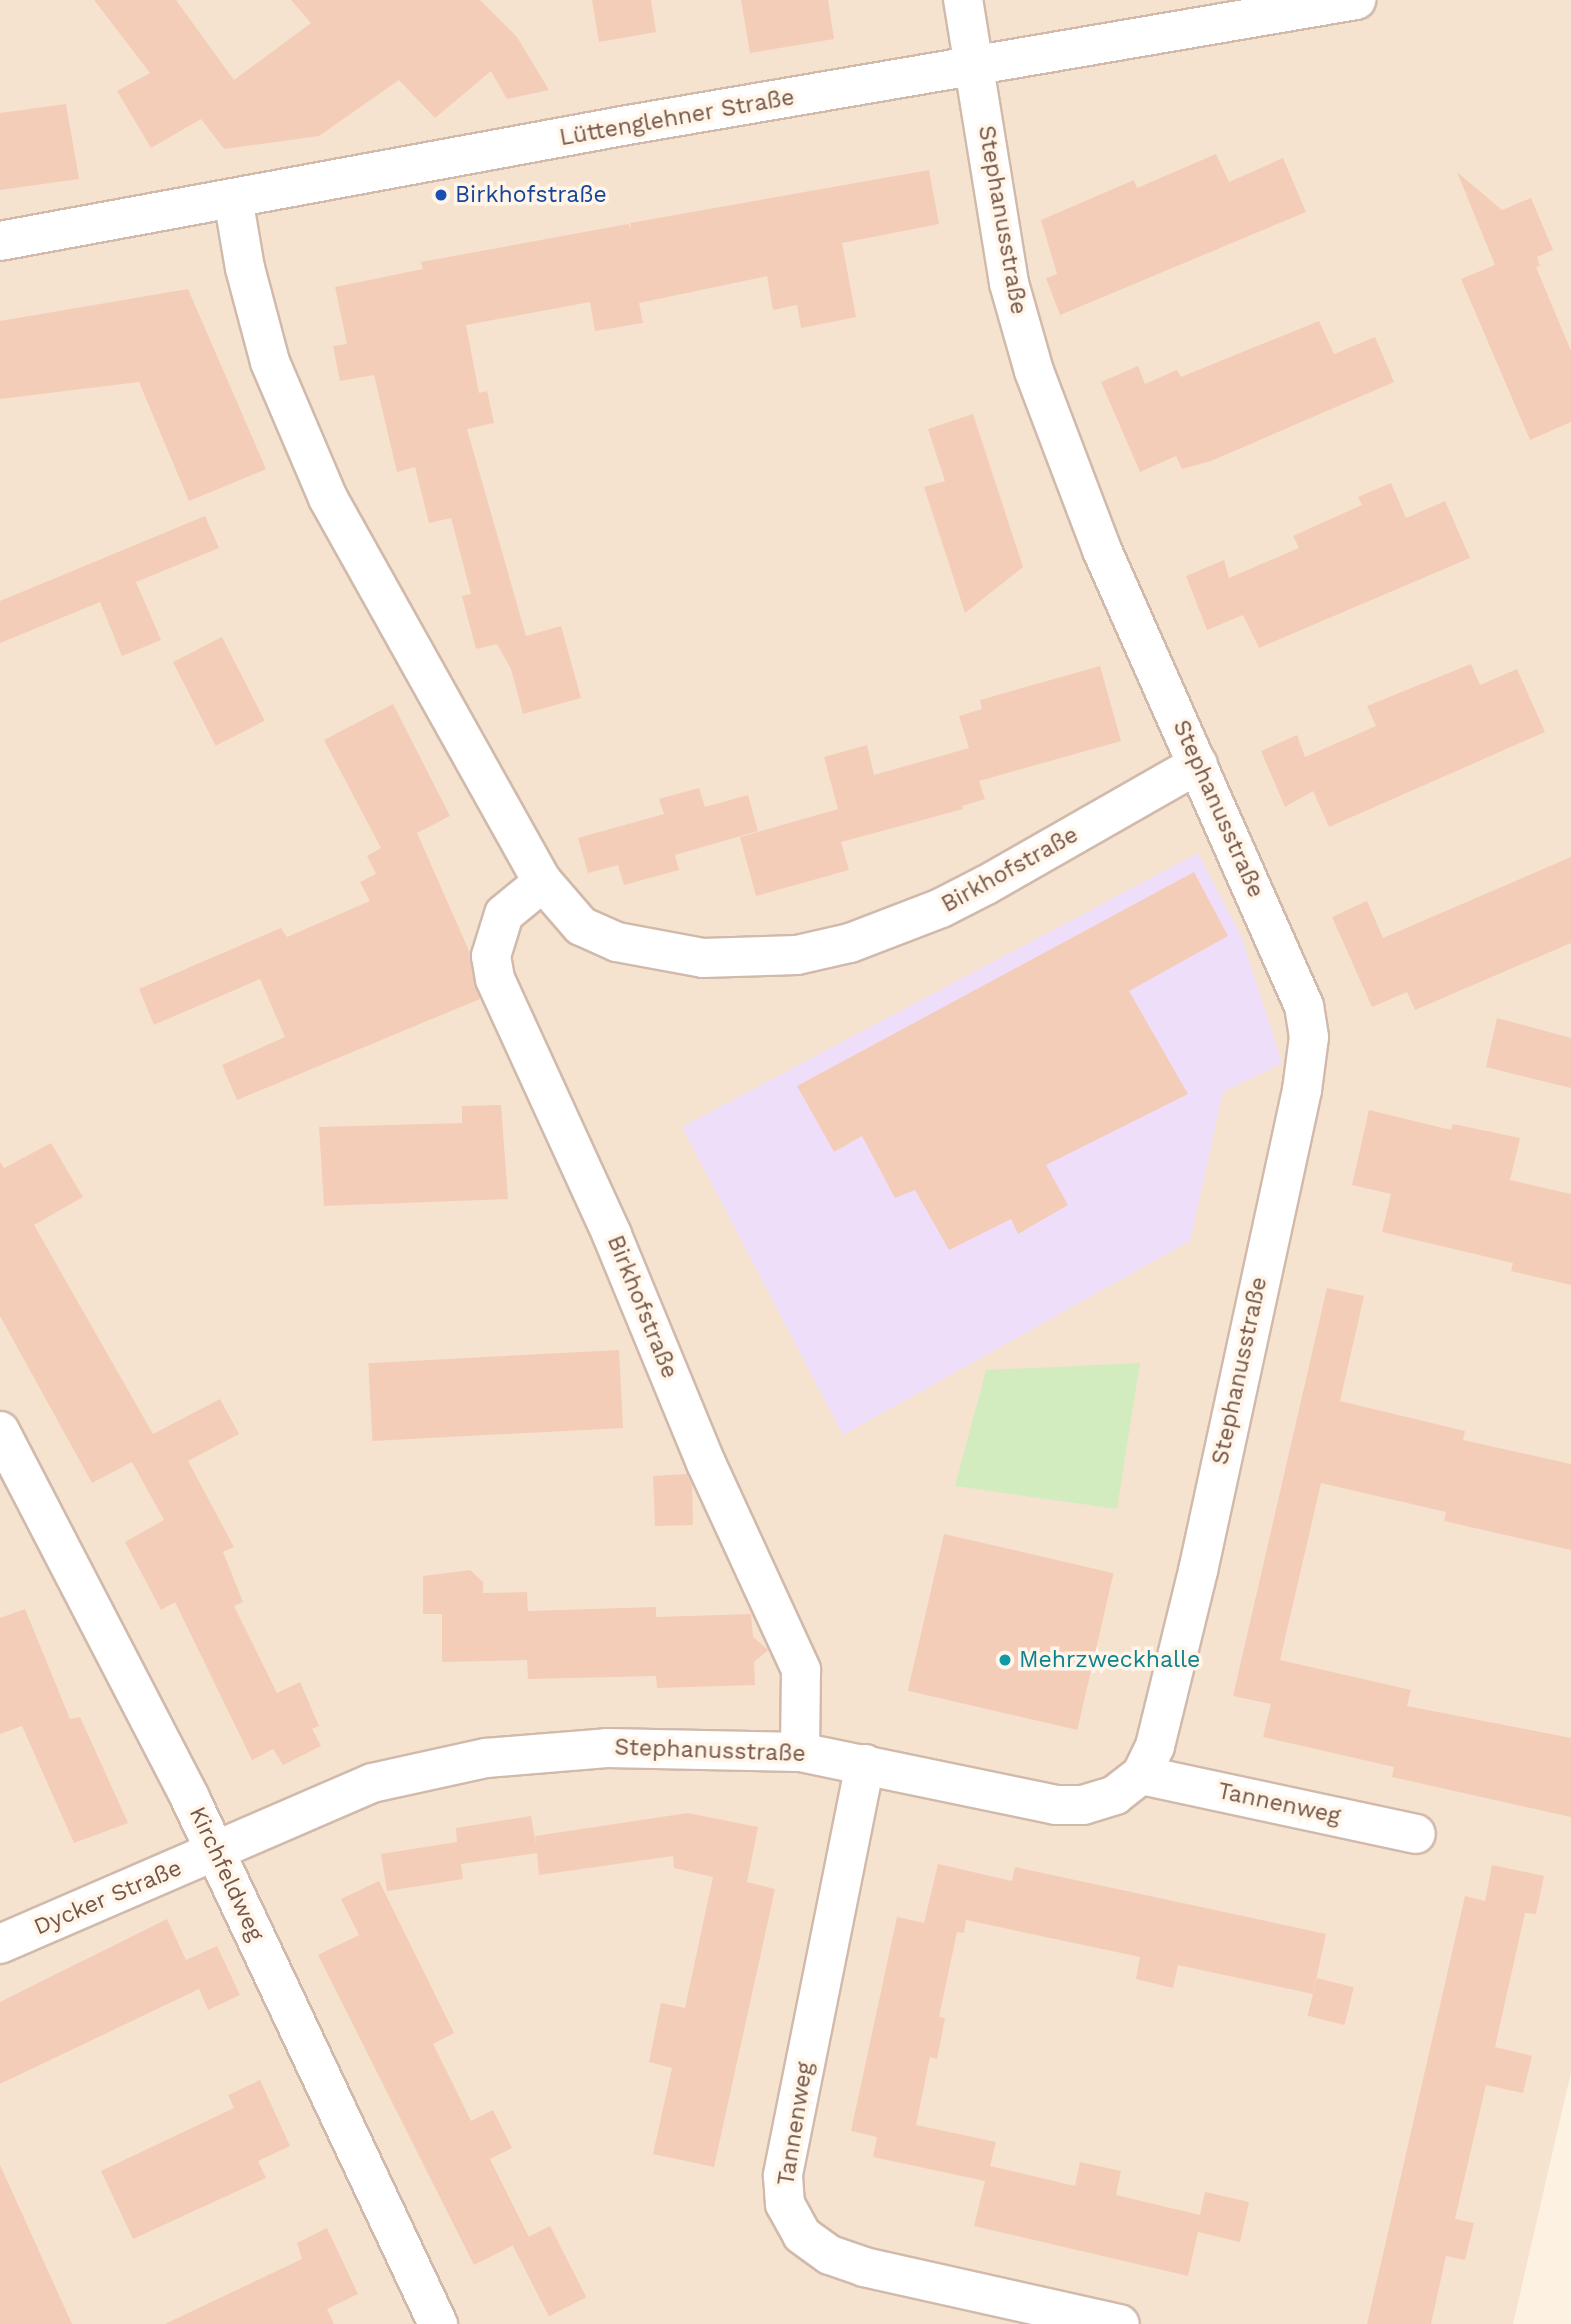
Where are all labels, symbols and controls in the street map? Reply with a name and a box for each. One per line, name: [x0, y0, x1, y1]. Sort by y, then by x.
street label: Lüttenglehner Straße: [557, 84, 797, 152]
street label: Stephanusstraße: [972, 123, 1032, 317]
place label: Birkhofstraße: [455, 181, 607, 209]
marker: Birkhofstraße: [433, 187, 449, 203]
street label: Stephanusstraße: [1167, 716, 1269, 902]
street label: Birkhofstraße: [937, 821, 1083, 919]
street label: Birkhofstraße: [601, 1231, 683, 1383]
street label: Stephanusstraße: [1207, 1275, 1273, 1467]
place label: Mehrzweckhalle: [1019, 1646, 1200, 1674]
marker: Mehrzweckhalle: [997, 1652, 1013, 1668]
street label: Stephanusstraße: [614, 1734, 806, 1768]
street label: Tannenweg: [1215, 1778, 1343, 1830]
street label: Kirchfeldweg: [183, 1802, 269, 1946]
street label: Dycker Straße: [30, 1854, 186, 1942]
street label: Tannenweg: [773, 2060, 819, 2188]

